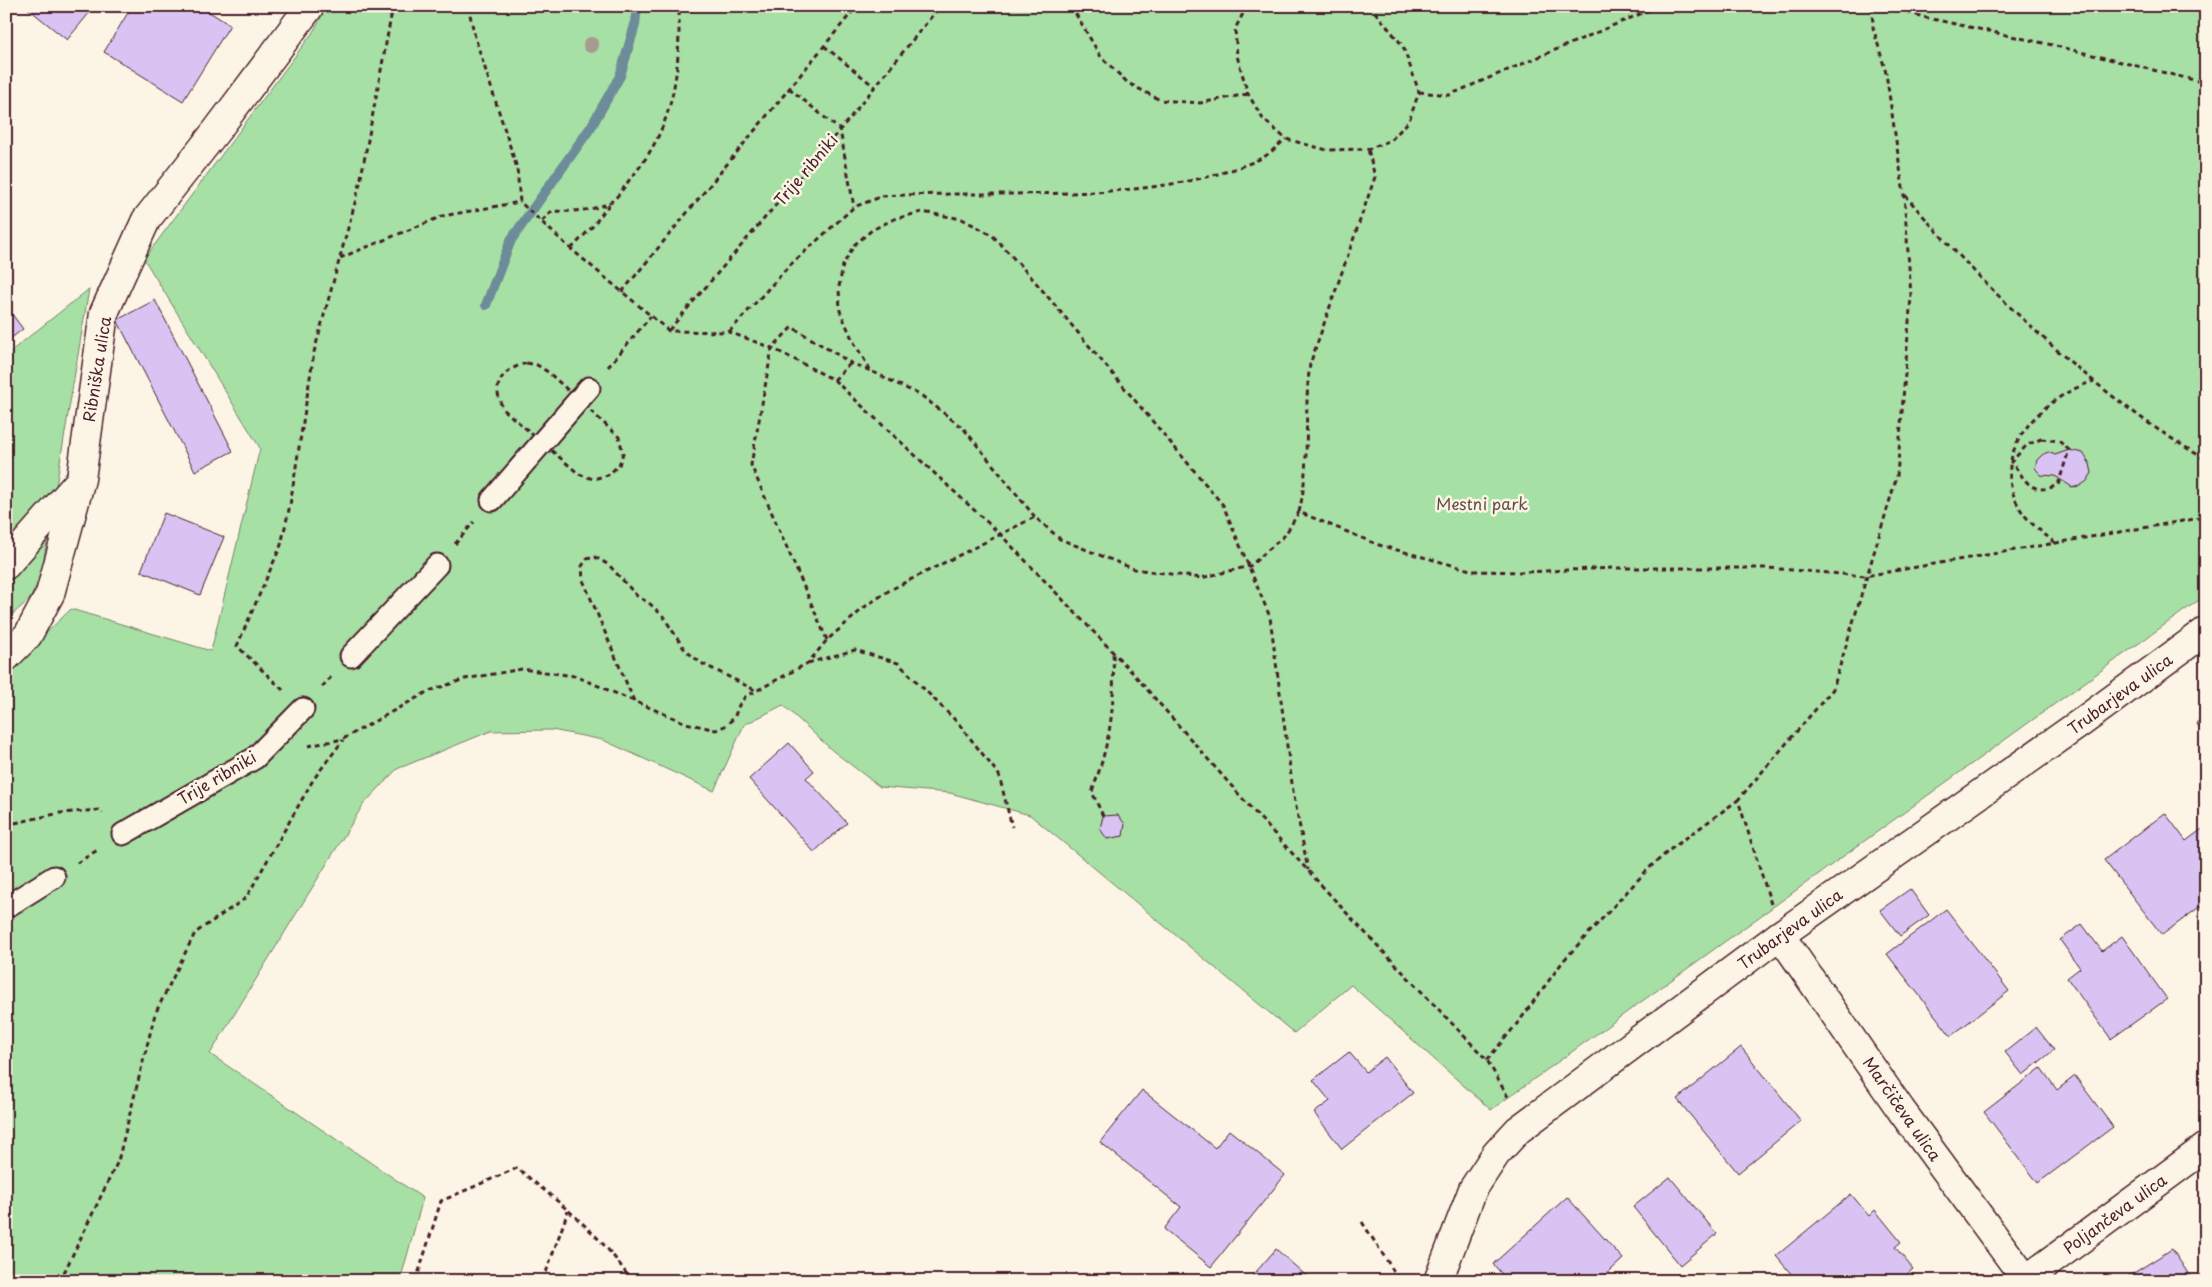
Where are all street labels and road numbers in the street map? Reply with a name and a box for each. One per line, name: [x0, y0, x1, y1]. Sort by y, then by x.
street label: Trije ribniki: [768, 128, 843, 211]
street label: Ribniška ulica: [76, 314, 116, 423]
street label: Trubarjeva ulica: [2062, 647, 2177, 739]
street label: Trije ribniki: [173, 744, 260, 810]
street label: Trubarjeva ulica: [1732, 882, 1847, 974]
street label: Marčičeva ulica: [1858, 1051, 1948, 1165]
street label: Poljančeva ulica: [2058, 1167, 2171, 1259]

